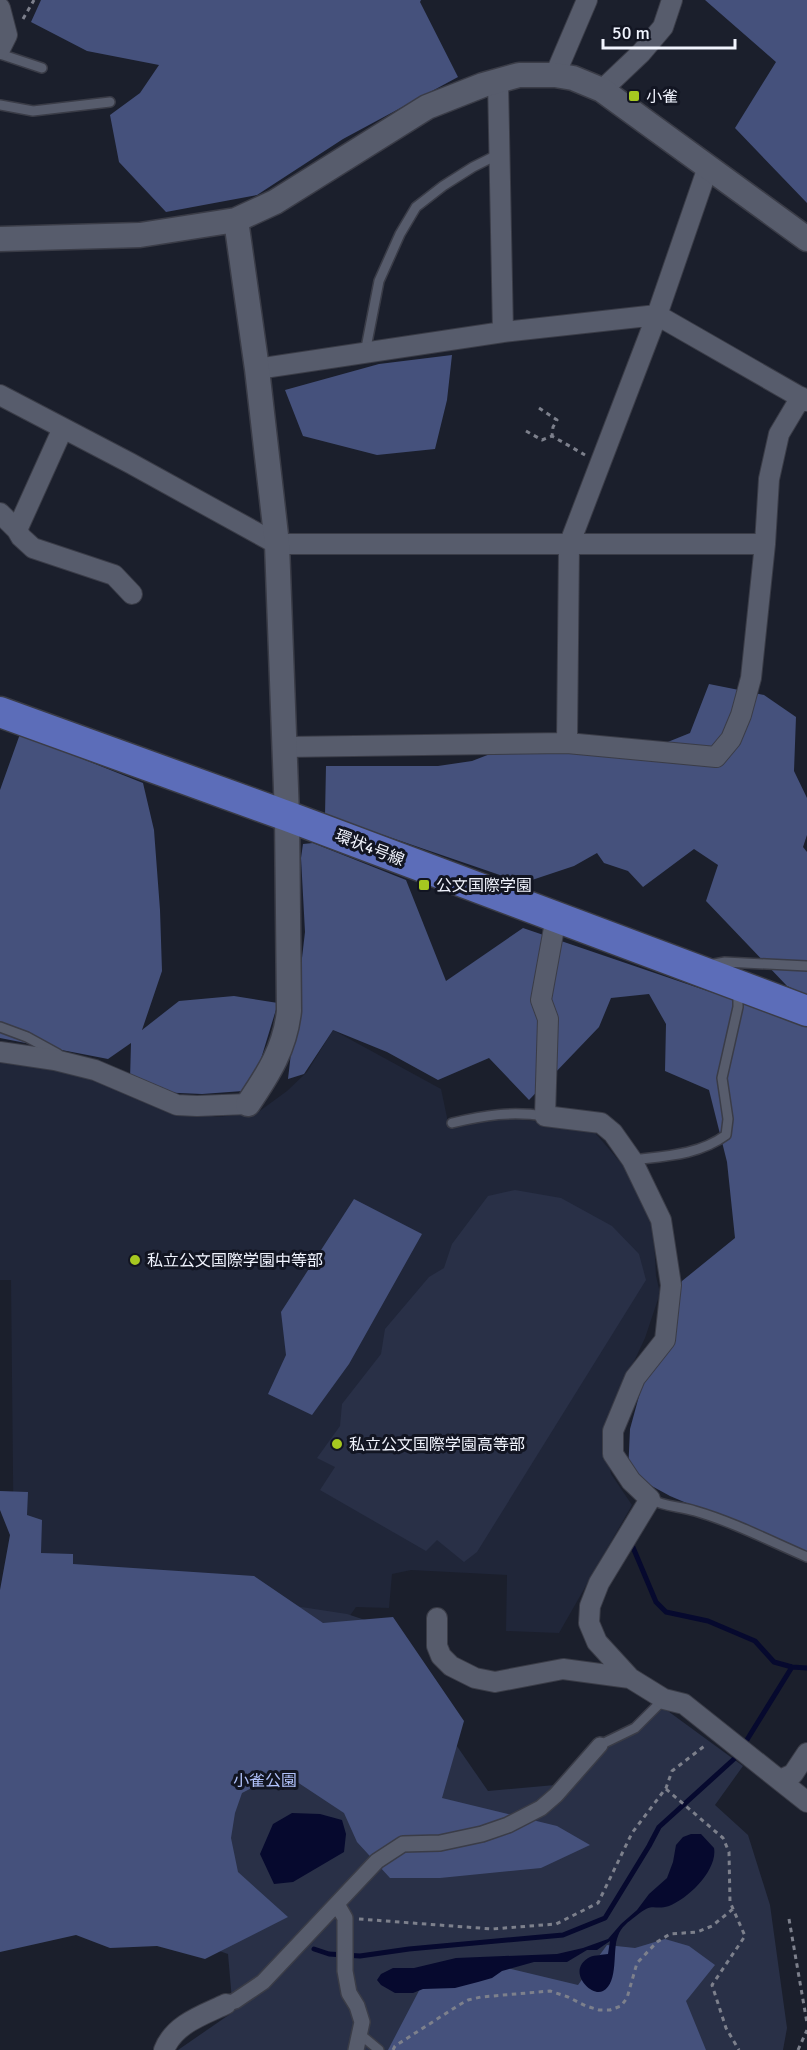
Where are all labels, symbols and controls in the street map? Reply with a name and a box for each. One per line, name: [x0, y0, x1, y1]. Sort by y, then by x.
scale bar: [603, 12, 735, 50]
text: 50 m: [612, 22, 650, 44]
place label: 小雀: [646, 87, 678, 107]
marker: 小雀: [627, 89, 641, 103]
street label: 環状4号線: [332, 826, 407, 870]
place label: 公文国際学園: [436, 876, 532, 896]
marker: 公文国際学園: [417, 878, 431, 892]
place label: 私立公文国際学園中等部: [147, 1251, 323, 1271]
marker: 私立公文国際学園中等部: [128, 1253, 142, 1267]
place label: 私立公文国際学園高等部: [349, 1435, 525, 1455]
marker: 私立公文国際学園高等部: [330, 1437, 344, 1451]
park label: 小雀公園: [233, 1771, 297, 1791]

